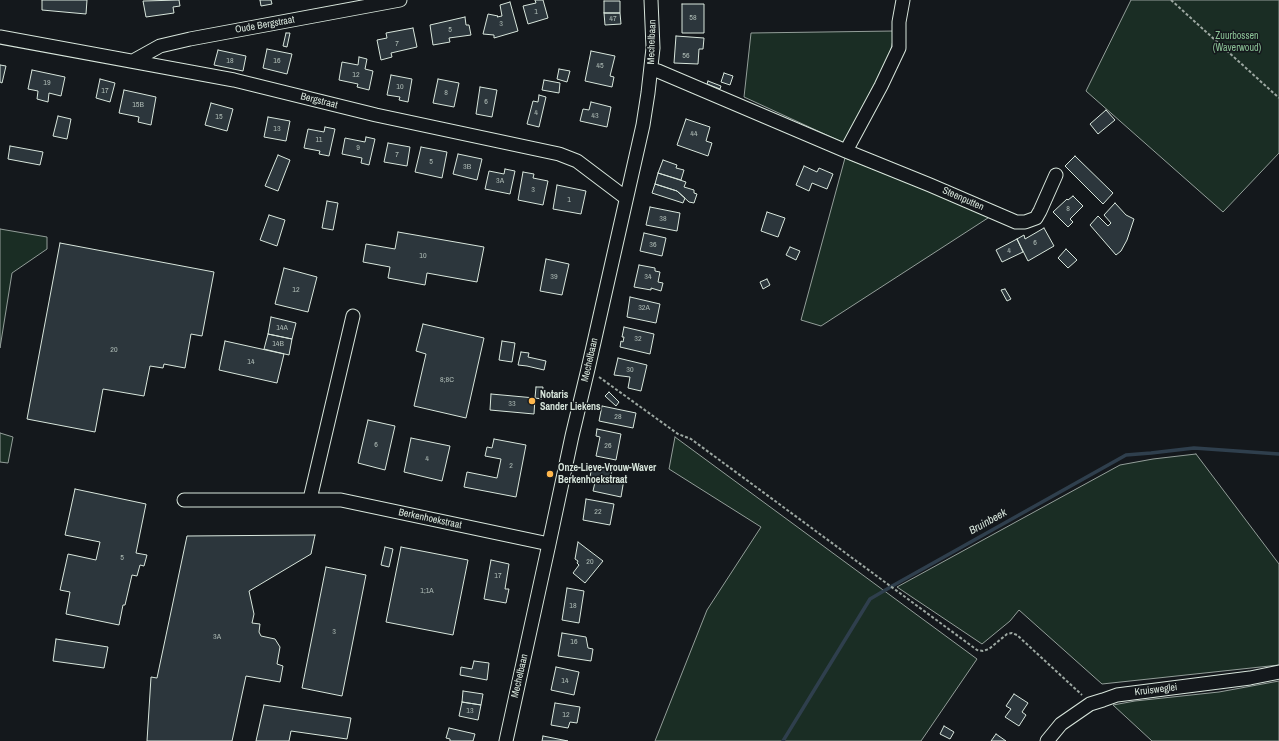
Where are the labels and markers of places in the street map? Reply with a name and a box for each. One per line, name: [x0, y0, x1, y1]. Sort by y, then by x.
place label: Notaris Sander Liekens: [540, 389, 601, 412]
marker: Notaris Sander Liekens: [527, 396, 537, 406]
place label: Onze-Lieve-Vrouw-Waver Berkenhoekstraat: [558, 462, 656, 486]
marker: Onze-Lieve-Vrouw-Waver Berkenhoekstraat: [545, 469, 555, 479]

